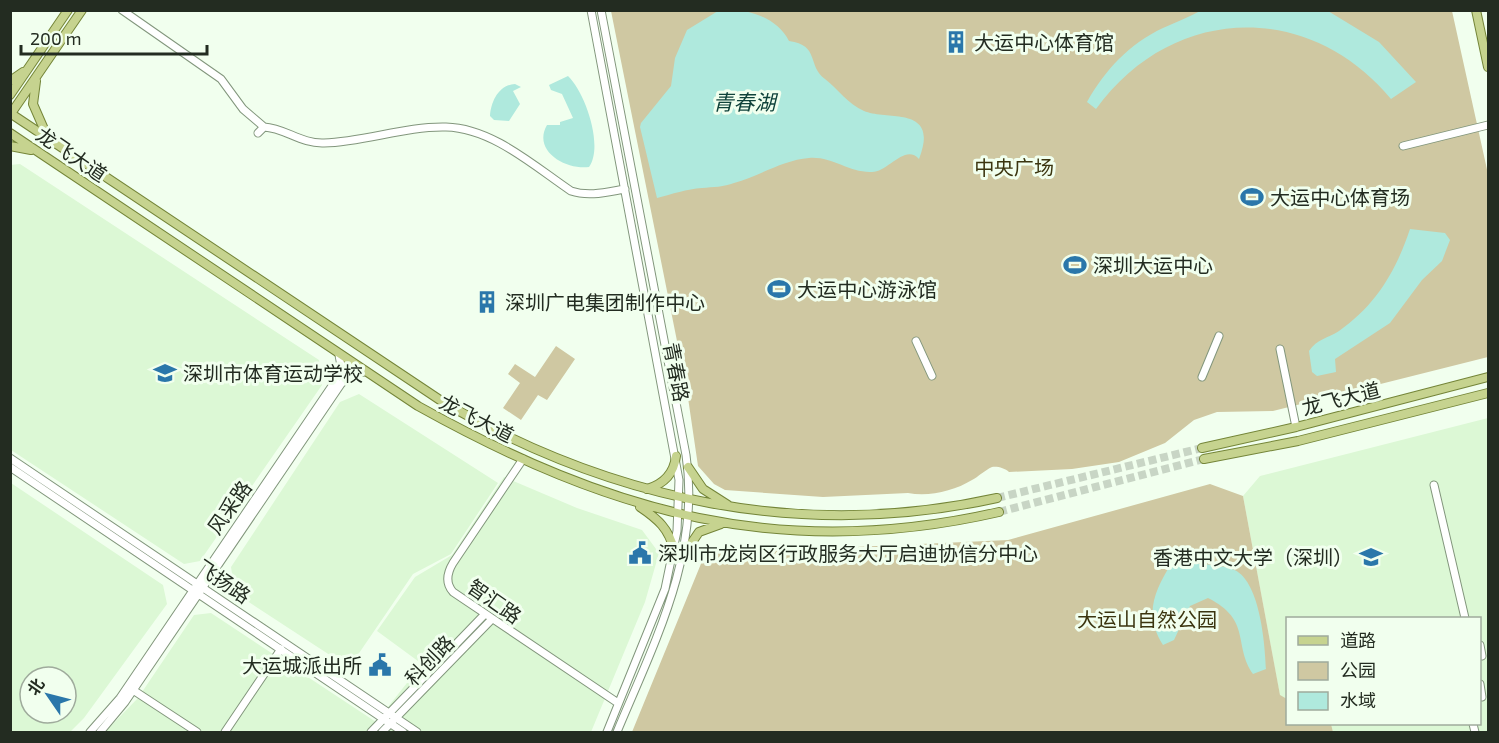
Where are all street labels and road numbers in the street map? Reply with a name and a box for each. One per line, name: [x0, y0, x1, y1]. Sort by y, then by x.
street label: 龙飞大道: [32, 122, 112, 186]
street label: 青春路: [659, 340, 695, 404]
street label: 龙飞大道: [1299, 377, 1383, 419]
street label: 龙飞大道: [436, 389, 518, 447]
street label: 风采路: [202, 476, 256, 538]
street label: 飞扬路: [192, 554, 256, 608]
street label: 智汇路: [464, 574, 526, 628]
street label: 科创路: [400, 630, 458, 690]

